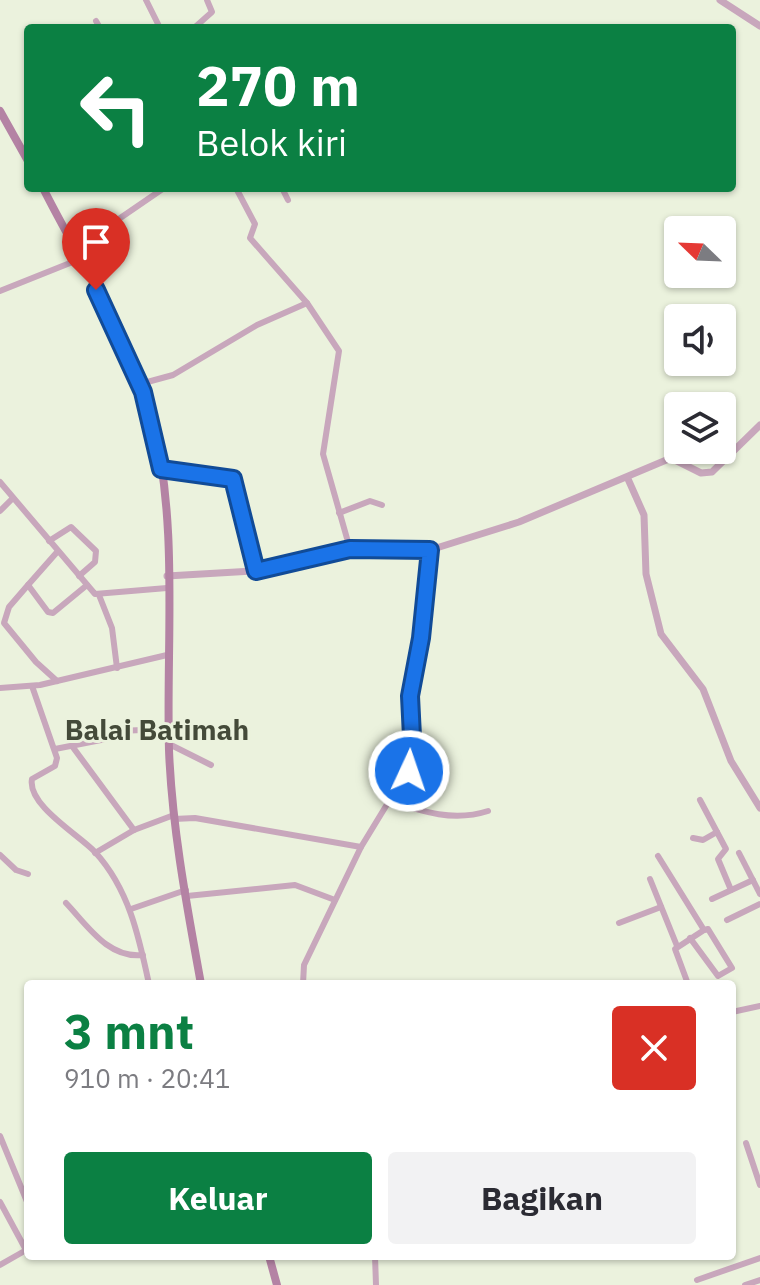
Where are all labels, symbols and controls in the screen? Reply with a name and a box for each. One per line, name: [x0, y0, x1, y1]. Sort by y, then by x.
text: 270 m: [196, 49, 360, 121]
icon: left: [64, 56, 168, 160]
text: Belok kiri: [196, 119, 347, 166]
pin: [62, 208, 130, 290]
north arrow: [664, 216, 736, 288]
map controls: [664, 216, 736, 464]
icon: arrive: [74, 220, 118, 264]
button: sound: [664, 304, 736, 376]
button: layers: [664, 392, 736, 464]
district label: Balai Batimah: [65, 711, 249, 748]
position arrow: [367, 729, 451, 813]
text: 3 mnt: [64, 1000, 194, 1062]
button: close: [612, 1006, 696, 1090]
text: 910 m · 20:41: [64, 1061, 230, 1095]
button: Keluar: [64, 1152, 372, 1244]
button: Bagikan: [388, 1152, 696, 1244]

